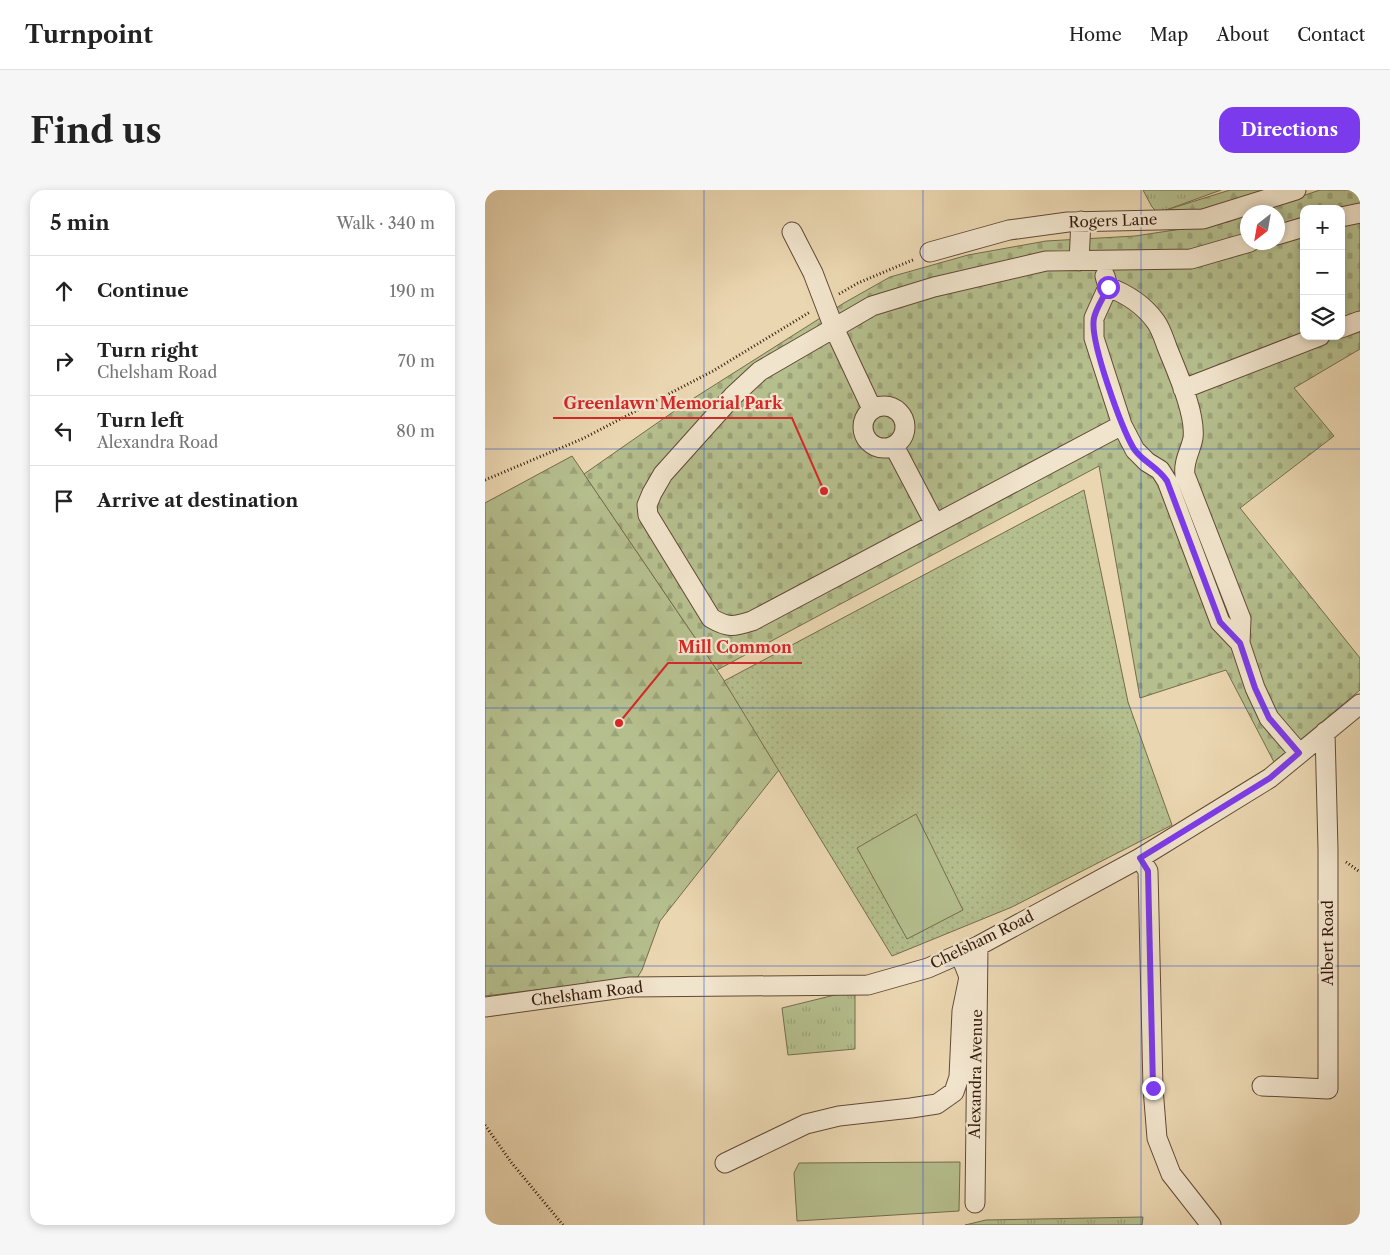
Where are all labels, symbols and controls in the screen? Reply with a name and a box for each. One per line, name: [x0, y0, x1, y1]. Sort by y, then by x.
text: Turnpoint: [25, 20, 153, 49]
text: Home: [1069, 24, 1122, 46]
text: Map: [1150, 24, 1188, 46]
text: About: [1216, 24, 1269, 46]
text: Contact: [1297, 24, 1365, 46]
button: Directions: [1219, 107, 1360, 153]
text: Find us: [30, 109, 162, 152]
north arrow: [1240, 205, 1285, 250]
map controls: [1300, 205, 1345, 340]
button: +: [1300, 205, 1345, 250]
street label: Rogers Lane: [1068, 209, 1158, 232]
text: 5 min: [50, 210, 110, 235]
text: Walk · 340 m: [336, 213, 435, 233]
button: −: [1300, 250, 1345, 295]
route start: [1097, 276, 1120, 299]
icon: ahead: [50, 277, 78, 305]
text: Continue: [97, 279, 189, 302]
text: 190 m: [390, 281, 435, 301]
button: layers: [1300, 295, 1345, 340]
text: Turn right: [97, 339, 198, 362]
icon: right: [50, 347, 78, 375]
text: 70 m: [398, 351, 435, 371]
text: Chelsham Road: [97, 362, 217, 382]
callout: Greenlawn Memorial Park: [553, 387, 792, 418]
text: Greenlawn Memorial Park: [564, 393, 783, 413]
text: Turn left: [97, 409, 184, 432]
icon: left: [50, 417, 78, 445]
text: 80 m: [396, 421, 435, 441]
text: Alexandra Road: [97, 432, 218, 452]
icon: arrive: [50, 487, 78, 515]
text: Arrive at destination: [97, 489, 298, 512]
callout: Mill Common: [668, 632, 802, 663]
text: Mill Common: [678, 637, 792, 657]
street label: Albert Road: [1318, 900, 1337, 987]
street label: Chelsham Road: [927, 906, 1037, 973]
street label: Chelsham Road: [530, 977, 644, 1010]
street label: Alexandra Avenue: [965, 1009, 986, 1140]
route end: [1142, 1077, 1165, 1100]

